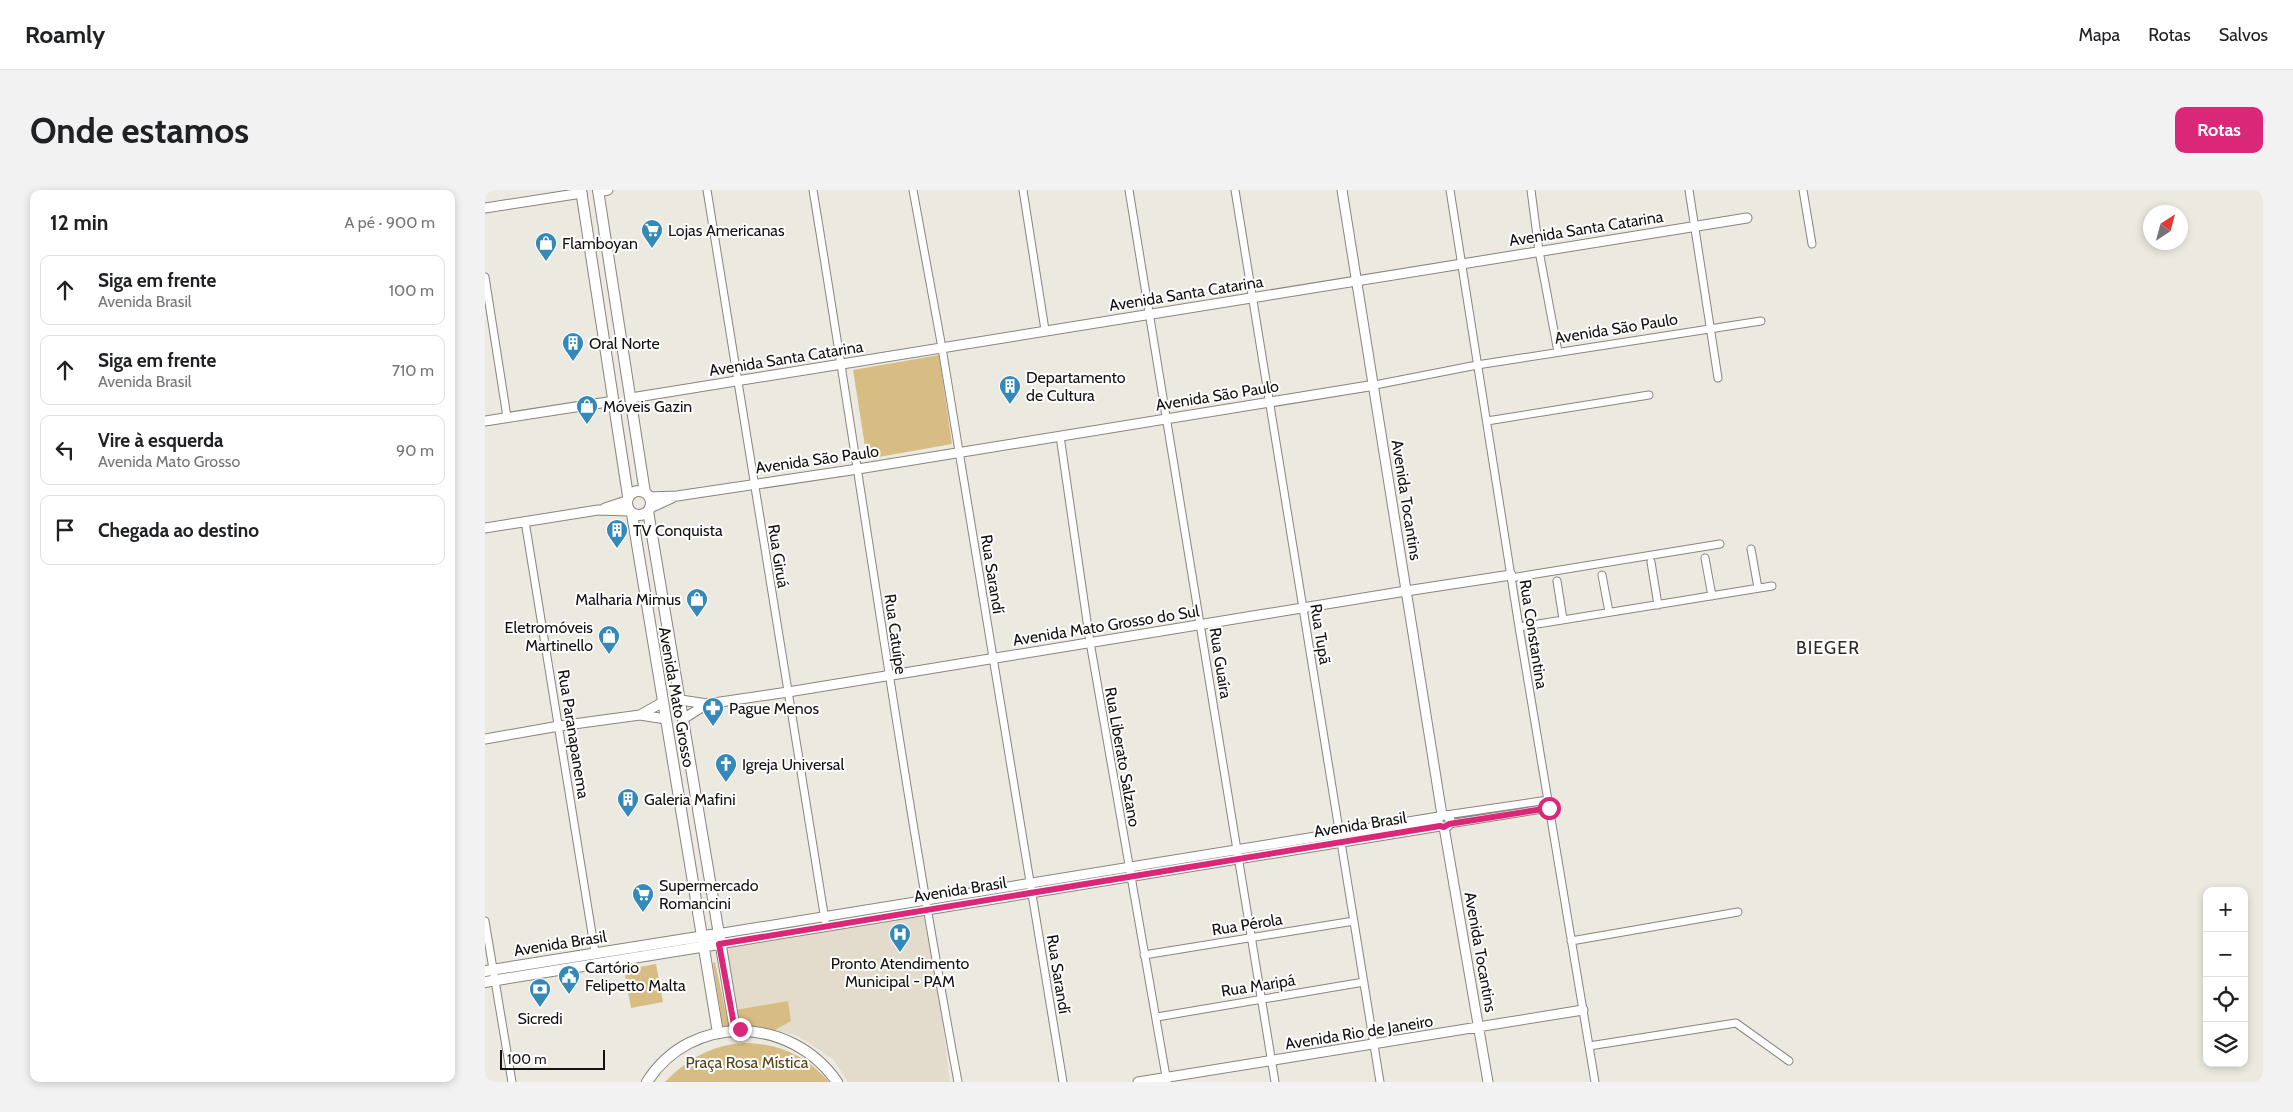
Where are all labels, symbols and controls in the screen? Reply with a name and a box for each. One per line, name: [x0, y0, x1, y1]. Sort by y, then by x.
text: Roamly: [25, 20, 105, 49]
text: Mapa: [2078, 24, 2120, 46]
text: Rotas: [2148, 24, 2191, 46]
text: Salvos: [2219, 24, 2268, 46]
button: Rotas: [2175, 107, 2263, 153]
text: Onde estamos: [30, 109, 249, 152]
north arrow: [2143, 205, 2188, 250]
street label: Avenida Santa Catarina: [1508, 207, 1665, 250]
text: 12 min: [50, 210, 108, 235]
text: A pé · 900 m: [344, 213, 435, 232]
supermarket icon: Lojas Americanas: [640, 218, 664, 249]
place label: Lojas Americanas: [668, 221, 785, 240]
shop icon: Flamboyan: [534, 231, 558, 262]
place label: Flamboyan: [562, 234, 638, 253]
text: Siga em frente: [98, 269, 216, 292]
street label: Avenida Santa Catarina: [1108, 272, 1265, 315]
icon: ahead: [51, 276, 79, 304]
text: 100 m: [389, 281, 434, 300]
text: Avenida Brasil: [98, 292, 192, 311]
street label: Avenida São Paulo: [1553, 309, 1679, 348]
building icon: Oral Norte: [561, 331, 585, 362]
place label: Oral Norte: [589, 334, 660, 353]
street label: Avenida Santa Catarina: [708, 337, 865, 380]
text: Siga em frente: [98, 349, 216, 372]
icon: ahead: [51, 356, 79, 384]
text: 710 m: [392, 361, 434, 380]
place label: Departamento de Cultura: [1026, 368, 1126, 405]
text: Avenida Brasil: [98, 372, 192, 391]
building icon: Departamento de Cultura: [998, 374, 1022, 405]
street label: Avenida São Paulo: [1154, 376, 1280, 415]
shop icon: Móveis Gazin: [575, 394, 599, 425]
place label: Móveis Gazin: [603, 397, 692, 416]
text: Vire à esquerda: [98, 429, 224, 452]
icon: left: [51, 436, 79, 464]
street label: Avenida Tocantins: [1388, 438, 1425, 562]
text: 90 m: [396, 441, 434, 460]
street label: Avenida São Paulo: [754, 441, 880, 478]
text: Avenida Mato Grosso: [98, 452, 240, 471]
icon: arrive: [51, 516, 79, 544]
building icon: TV Conquista: [605, 518, 629, 549]
text: Chegada ao destino: [98, 519, 259, 542]
place label: TV Conquista: [633, 521, 723, 540]
street label: Rua Giruá: [764, 523, 793, 590]
street label: Rua Sarandí: [977, 533, 1008, 616]
street label: Rua Constantina: [1515, 578, 1552, 690]
shop icon: Malharia Mimus: [685, 587, 709, 618]
place label: Malharia Mimus: [575, 590, 681, 609]
street label: Rua Catuípe: [880, 593, 911, 675]
street label: Avenida Mato Grosso do Sul: [1012, 601, 1201, 650]
street label: Rua Tupã: [1306, 602, 1335, 666]
place label: Eletromóveis Martinello: [505, 618, 593, 655]
shop icon: Eletromóveis Martinello: [597, 624, 621, 655]
street label: Avenida Mato Grosso: [655, 625, 698, 769]
street label: Rua Guaíra: [1206, 626, 1236, 700]
district label: BIEGER: [1796, 637, 1860, 659]
street label: Rua Paranapanema: [554, 668, 593, 800]
street label: Rua Liberato Salzano: [1101, 686, 1144, 829]
pharmacy icon: Pague Menos: [701, 696, 725, 727]
place label: Pague Menos: [729, 699, 819, 718]
church icon: Igreja Universal: [714, 752, 738, 783]
place label: Igreja Universal: [742, 755, 844, 774]
building icon: Galeria Mafini: [616, 787, 640, 818]
place label: Galeria Mafini: [644, 790, 736, 809]
route start: [1538, 797, 1561, 820]
street label: Avenida Brasil: [1312, 808, 1408, 841]
street label: Avenida Brasil: [912, 873, 1008, 906]
place label: Supermercado Romancini: [659, 876, 759, 913]
supermarket icon: Supermercado Romancini: [631, 882, 655, 913]
map controls: [2203, 887, 2248, 1067]
button: +: [2203, 887, 2248, 932]
street label: Avenida Tocantins: [1461, 890, 1501, 1014]
street label: Rua Pérola: [1210, 909, 1284, 939]
hospital icon: Pronto Atendimento Municipal - PAM: [888, 922, 912, 953]
street label: Avenida Brasil: [512, 927, 608, 960]
button: −: [2203, 932, 2248, 977]
street label: Rua Sarandí: [1043, 933, 1074, 1016]
place label: Pronto Atendimento Municipal - PAM: [831, 954, 969, 991]
place label: Cartório Felipetto Malta: [585, 958, 686, 995]
public building icon: Cartório Felipetto Malta: [557, 964, 581, 995]
street label: Rua Maripá: [1220, 970, 1297, 1001]
bank icon: Sicredi: [528, 977, 552, 1008]
button: locate: [2203, 977, 2248, 1022]
place label: Sicredi: [517, 1009, 563, 1028]
street label: Avenida Rio de Janeiro: [1284, 1011, 1435, 1054]
route end: [729, 1018, 752, 1041]
button: layers: [2203, 1022, 2248, 1067]
scale bar: [500, 1047, 605, 1070]
text: 100 m: [507, 1050, 547, 1068]
park label: Praça Rosa Mística: [686, 1053, 809, 1072]

